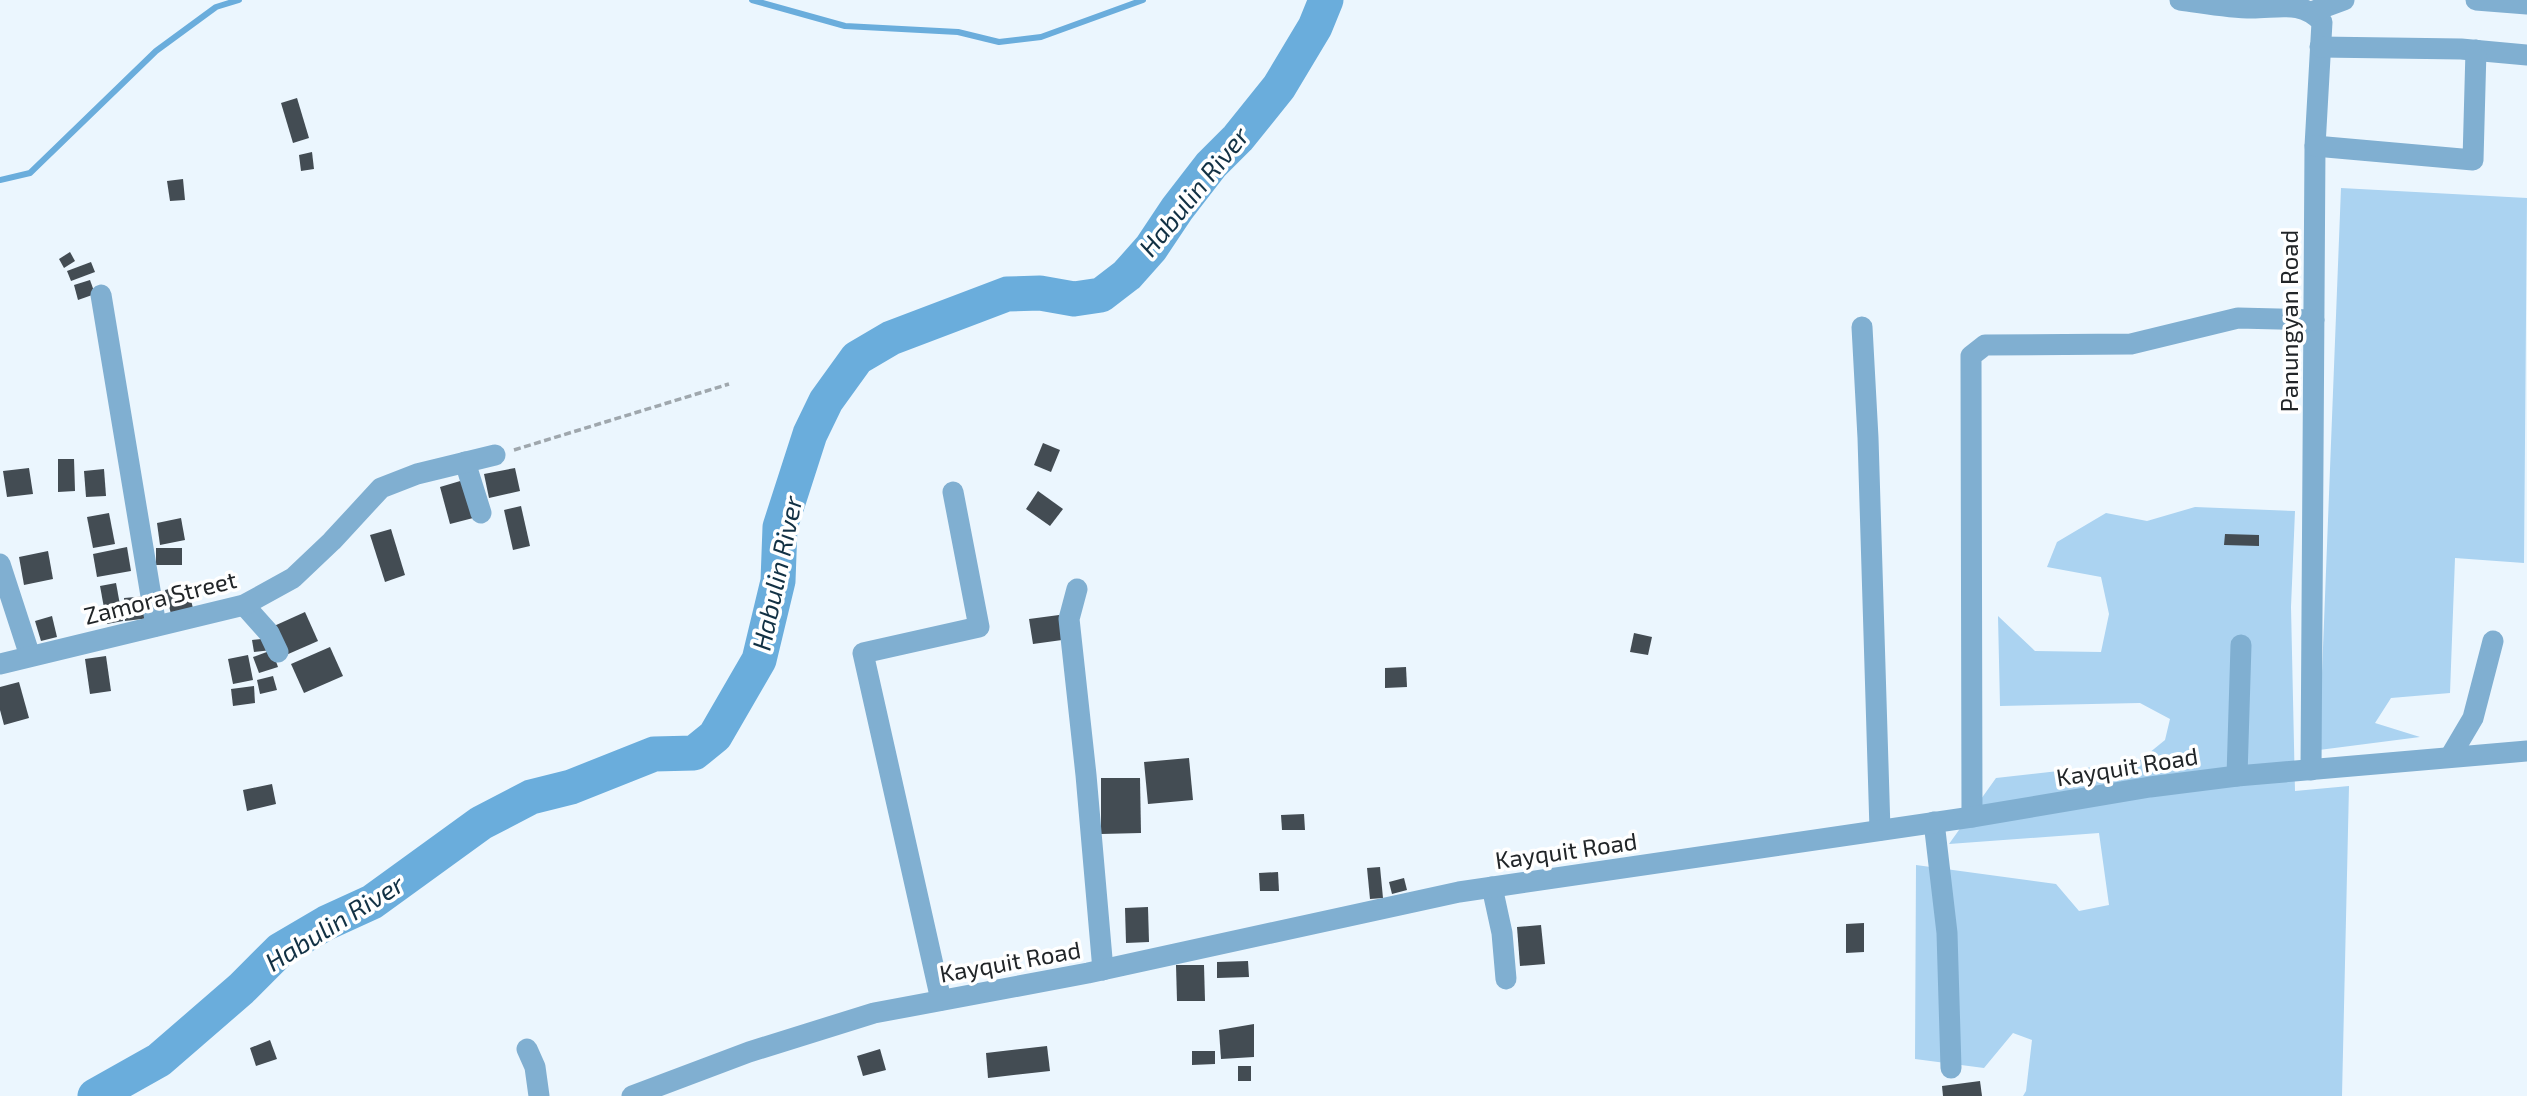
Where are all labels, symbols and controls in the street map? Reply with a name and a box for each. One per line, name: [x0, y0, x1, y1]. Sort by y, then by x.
water label: Habulin River: [1131, 120, 1255, 262]
street label: Panungyan Road: [2274, 230, 2303, 412]
water label: Habulin River: [744, 492, 808, 653]
street label: Zamora Street: [81, 564, 239, 630]
street label: Kayquit Road: [2054, 740, 2200, 792]
street label: Kayquit Road: [1493, 826, 1639, 874]
water label: Habulin River: [259, 867, 409, 977]
street label: Kayquit Road: [937, 934, 1083, 988]

